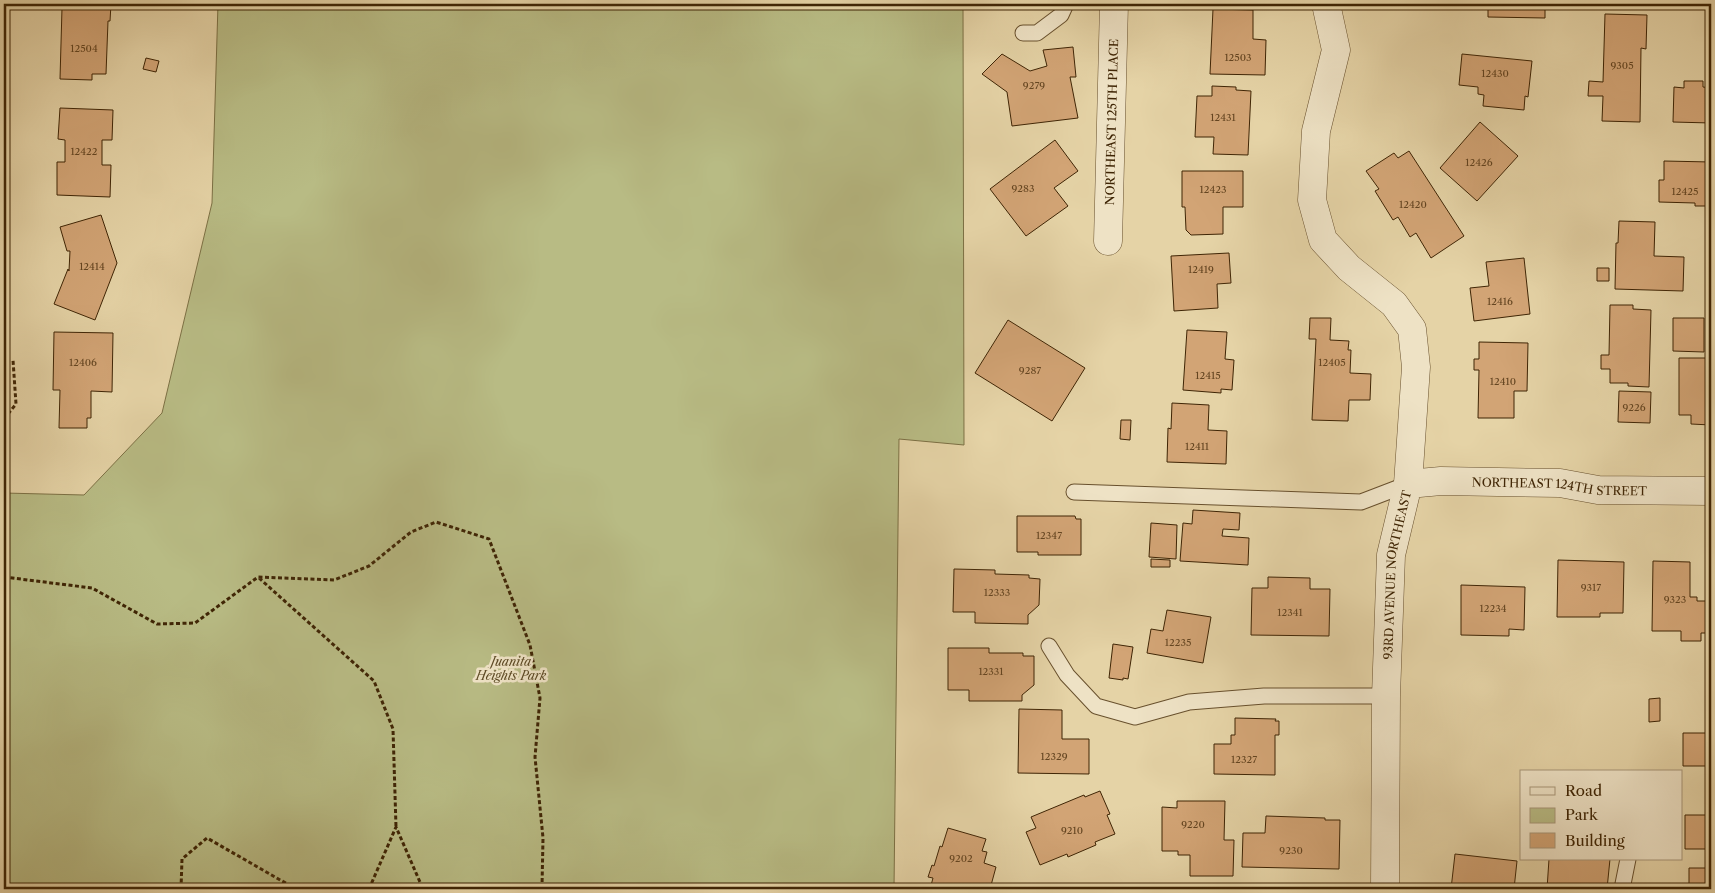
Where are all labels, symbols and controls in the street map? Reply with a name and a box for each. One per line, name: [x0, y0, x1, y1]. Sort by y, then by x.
street label: NORTHEAST 125TH PLACE: [1101, 39, 1121, 205]
house number: 12504: [70, 42, 98, 55]
house number: 12503: [1224, 51, 1252, 64]
house number: 9305: [1610, 59, 1634, 72]
house number: 12430: [1481, 67, 1509, 80]
house number: 9279: [1023, 79, 1045, 92]
house number: 12431: [1210, 111, 1237, 124]
house number: 12422: [70, 145, 98, 158]
house number: 12426: [1465, 156, 1493, 169]
house number: 9283: [1011, 182, 1035, 195]
house number: 12423: [1200, 183, 1227, 196]
house number: 12425: [1672, 185, 1698, 198]
house number: 12420: [1399, 198, 1427, 211]
house number: 12414: [79, 260, 105, 273]
house number: 12419: [1188, 263, 1214, 276]
house number: 12416: [1487, 295, 1513, 308]
house number: 12406: [69, 356, 97, 369]
house number: 12405: [1318, 356, 1346, 369]
house number: 9287: [1019, 364, 1041, 377]
house number: 12415: [1195, 369, 1221, 382]
house number: 12410: [1490, 375, 1516, 388]
house number: 9226: [1622, 401, 1646, 414]
house number: 12411: [1185, 440, 1210, 453]
street label: NORTHEAST 124TH STREET: [1472, 474, 1647, 498]
street label: 93RD AVENUE NORTHEAST: [1380, 489, 1414, 660]
house number: 12347: [1036, 529, 1062, 542]
house number: 9317: [1581, 581, 1601, 594]
house number: 12333: [984, 586, 1010, 599]
house number: 9323: [1664, 593, 1686, 606]
house number: 12234: [1480, 602, 1507, 615]
house number: 12341: [1277, 606, 1304, 619]
house number: 12235: [1165, 636, 1191, 649]
park label: Juanita Heights Park: [475, 654, 547, 683]
house number: 12331: [978, 665, 1004, 678]
house number: 12329: [1040, 750, 1068, 763]
house number: 12327: [1231, 753, 1257, 766]
legend: [1520, 770, 1682, 860]
text: Road: [1565, 781, 1602, 800]
text: Park: [1565, 805, 1599, 824]
house number: 9220: [1181, 818, 1205, 831]
house number: 9210: [1061, 824, 1083, 837]
text: Building: [1565, 831, 1625, 850]
house number: 9230: [1279, 844, 1303, 857]
house number: 9202: [949, 852, 973, 865]

